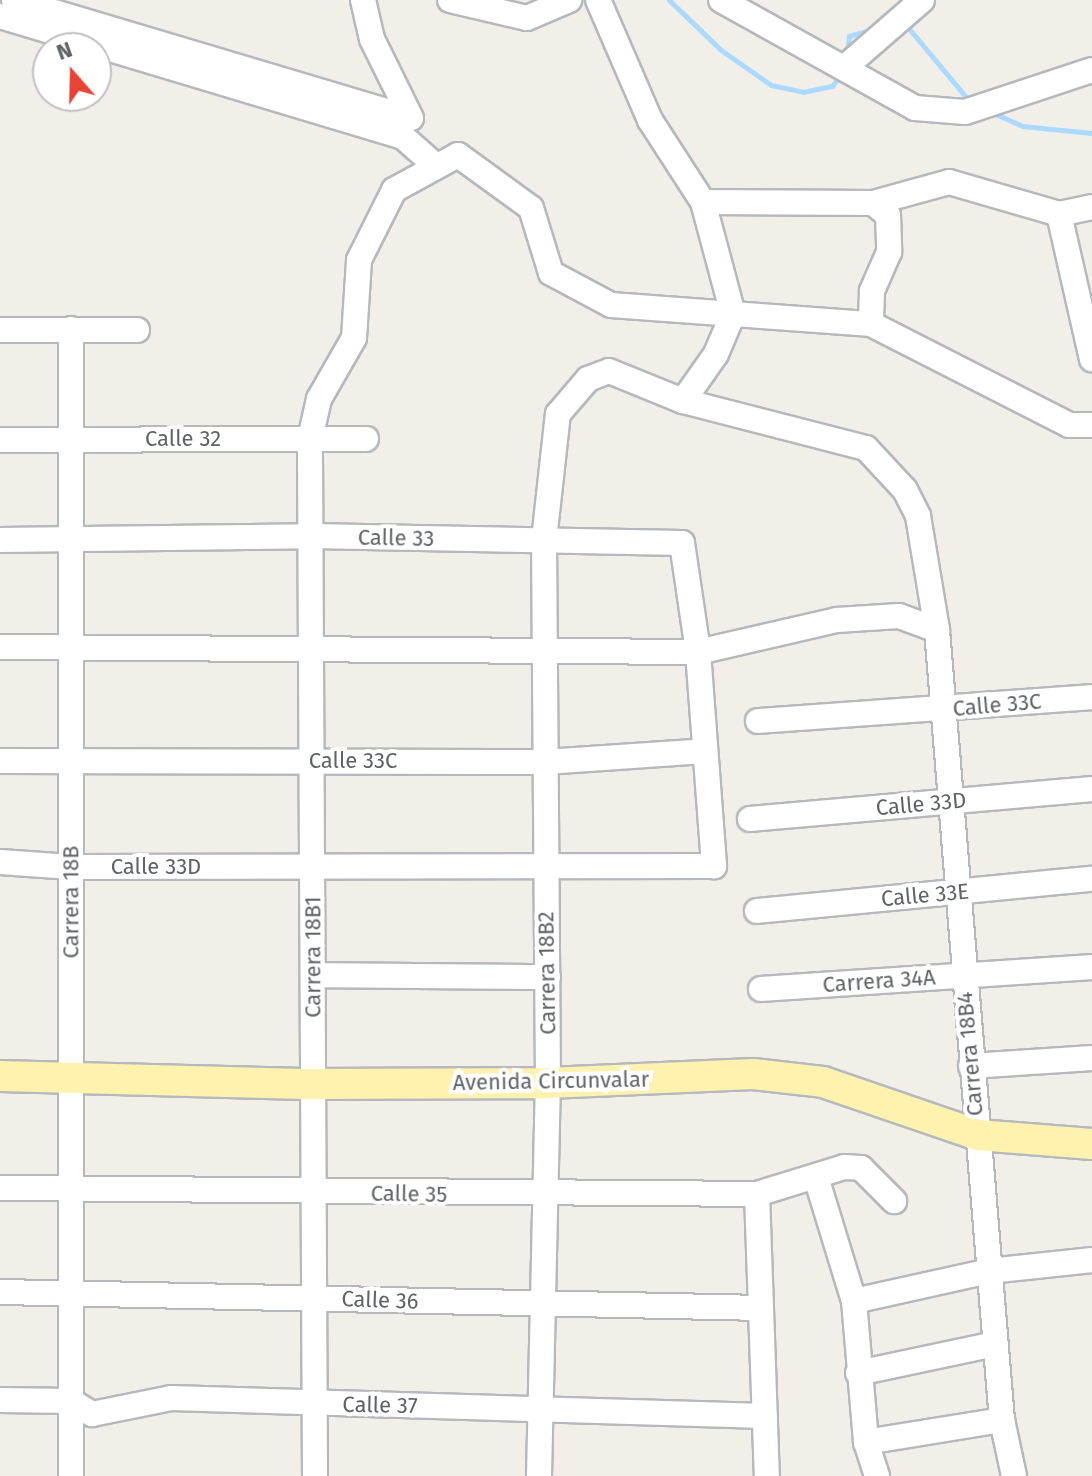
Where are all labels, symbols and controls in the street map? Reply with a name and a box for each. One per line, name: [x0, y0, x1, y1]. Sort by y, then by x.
north arrow: [32, 32, 112, 112]
text: N: [53, 36, 76, 66]
street label: Calle 32: [145, 426, 221, 452]
street label: Calle 33: [358, 524, 434, 552]
street label: Calle 33C: [952, 688, 1042, 722]
street label: Calle 33C: [309, 748, 397, 774]
street label: Calle 33D: [875, 787, 967, 821]
street label: Carrera 18B: [58, 846, 84, 958]
street label: Calle 33D: [111, 854, 201, 880]
street label: Calle 33E: [880, 878, 970, 912]
street label: Carrera 18B1: [300, 896, 326, 1018]
street label: Carrera 18B2: [533, 911, 561, 1035]
street label: Carrera 34A: [822, 964, 936, 998]
street label: Carrera 18B4: [951, 991, 989, 1117]
street label: Avenida Circunvalar: [452, 1066, 650, 1096]
street label: Calle 35: [371, 1180, 447, 1208]
street label: Calle 36: [341, 1285, 419, 1315]
street label: Calle 37: [342, 1391, 418, 1419]

